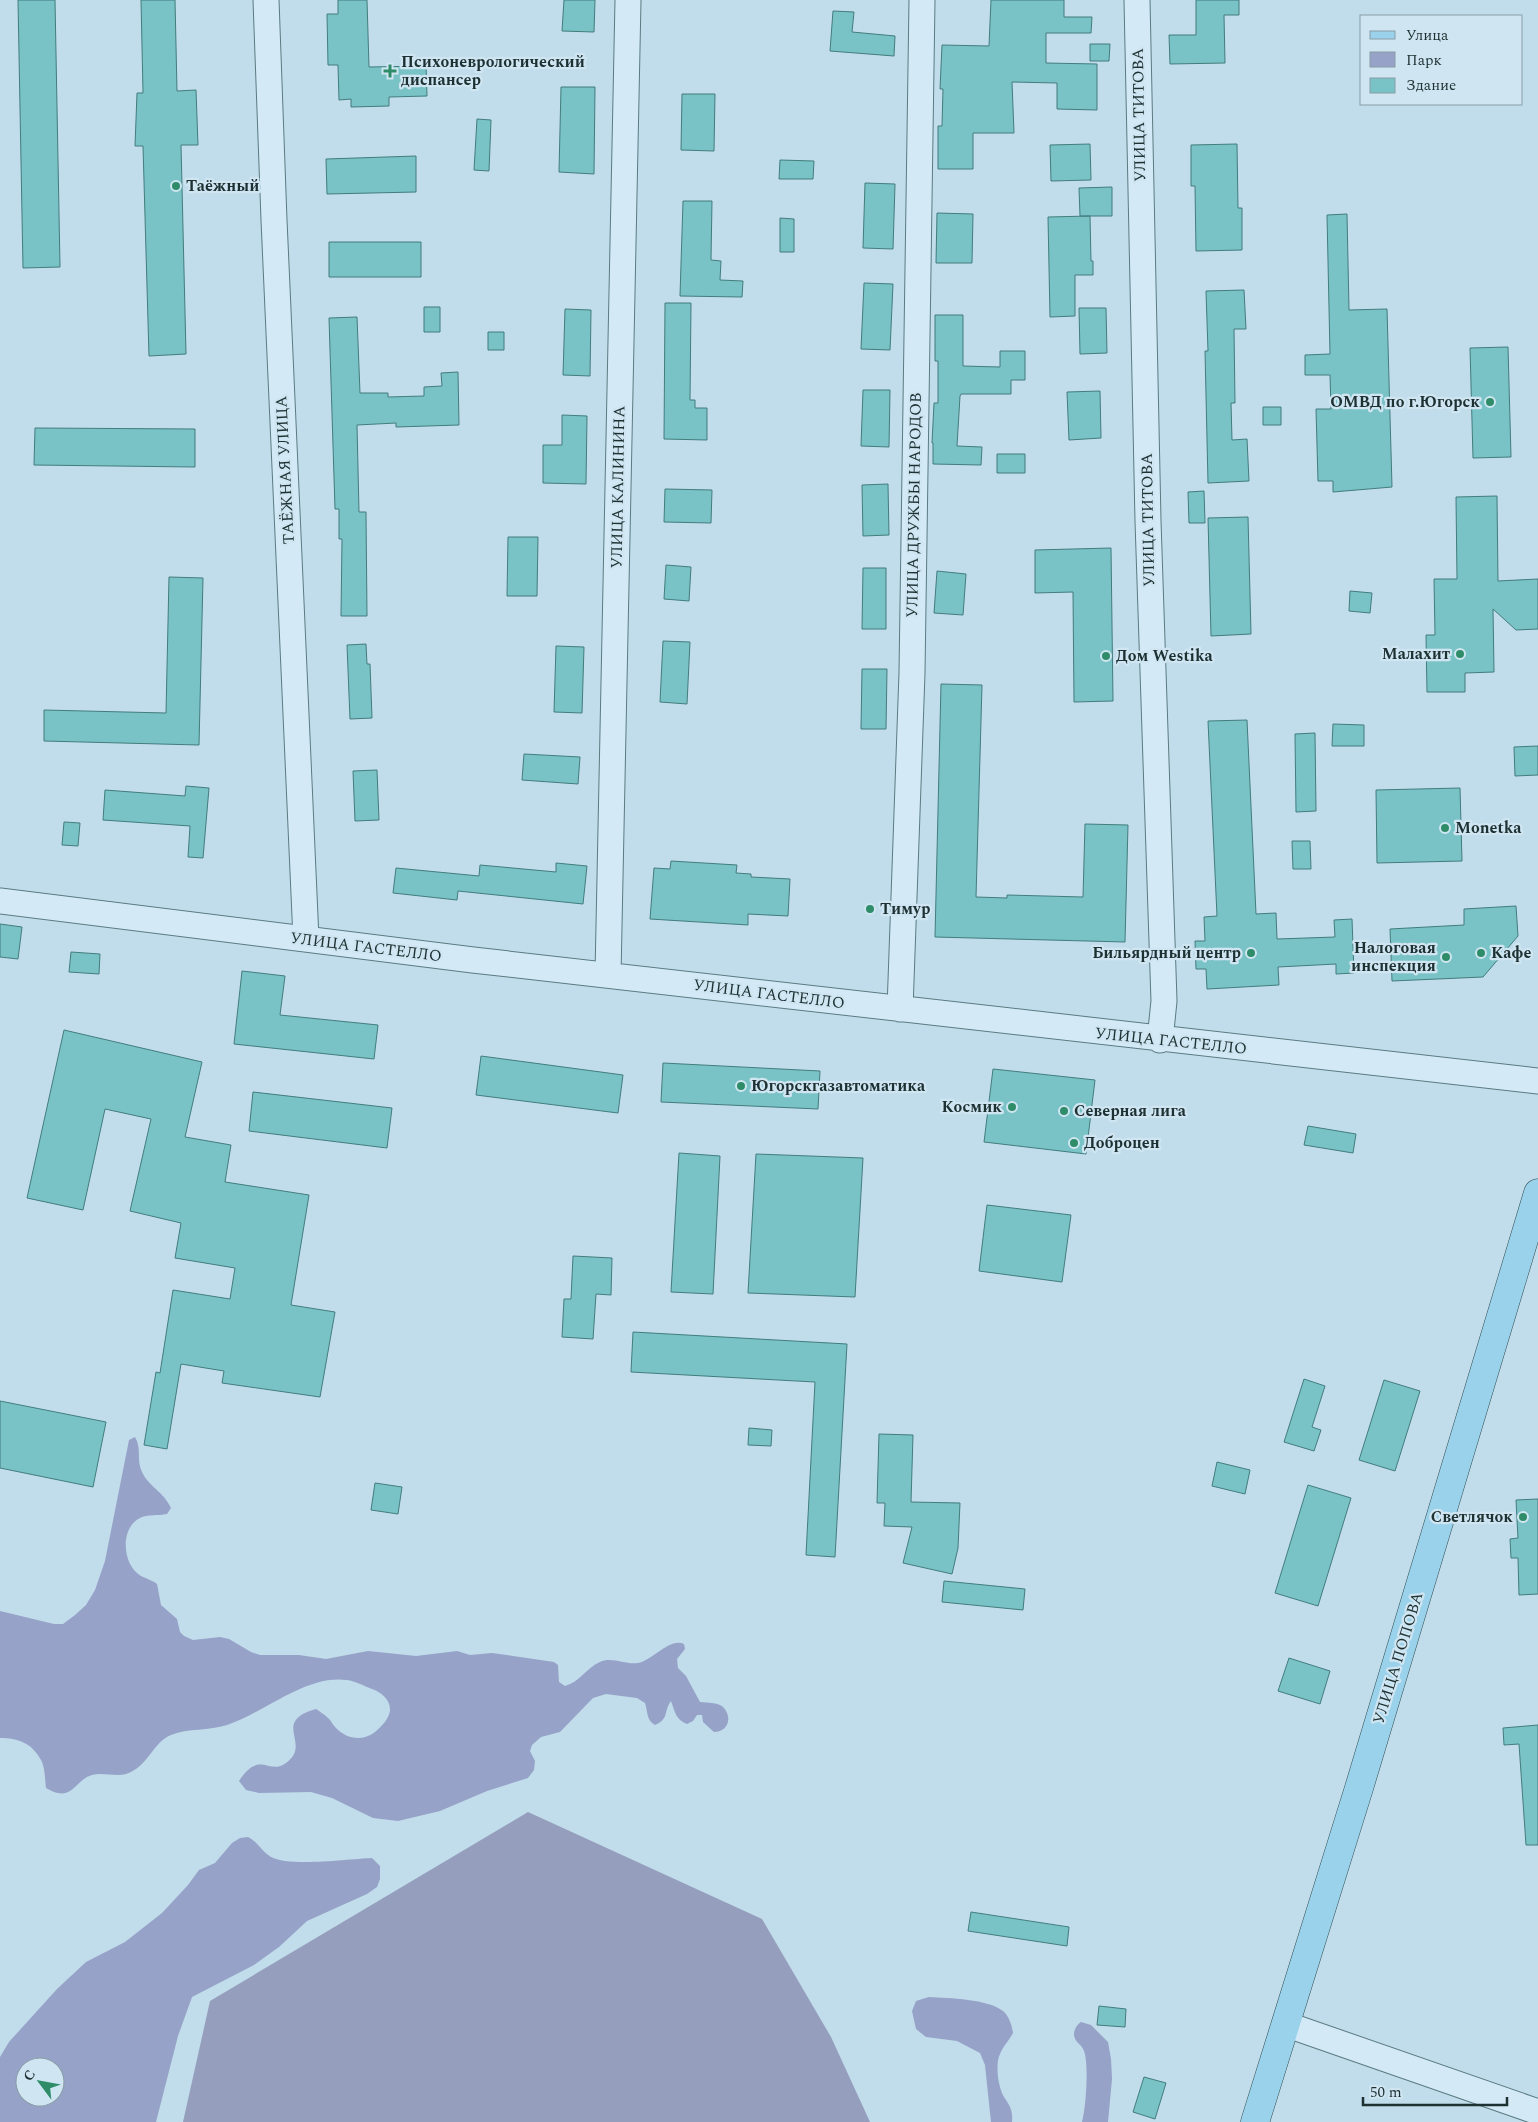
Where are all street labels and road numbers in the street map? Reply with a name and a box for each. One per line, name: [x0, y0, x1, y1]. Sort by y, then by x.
street label: УЛИЦА ТИТОВА: [1126, 48, 1152, 182]
street label: УЛИЦА ДРУЖБЫ НАРОДОВ: [900, 392, 928, 618]
street label: ТАЁЖНАЯ УЛИЦА: [269, 395, 301, 545]
street label: УЛИЦА КАЛИНИНА: [605, 405, 631, 569]
street label: УЛИЦА ТИТОВА: [1135, 453, 1161, 587]
street label: УЛИЦА ГАСТЕЛЛО: [289, 926, 443, 968]
street label: УЛИЦА ГАСТЕЛЛО: [692, 973, 846, 1015]
street label: УЛИЦА ГАСТЕЛЛО: [1094, 1021, 1248, 1061]
street label: УЛИЦА ПОПОВА: [1366, 1589, 1430, 1727]

